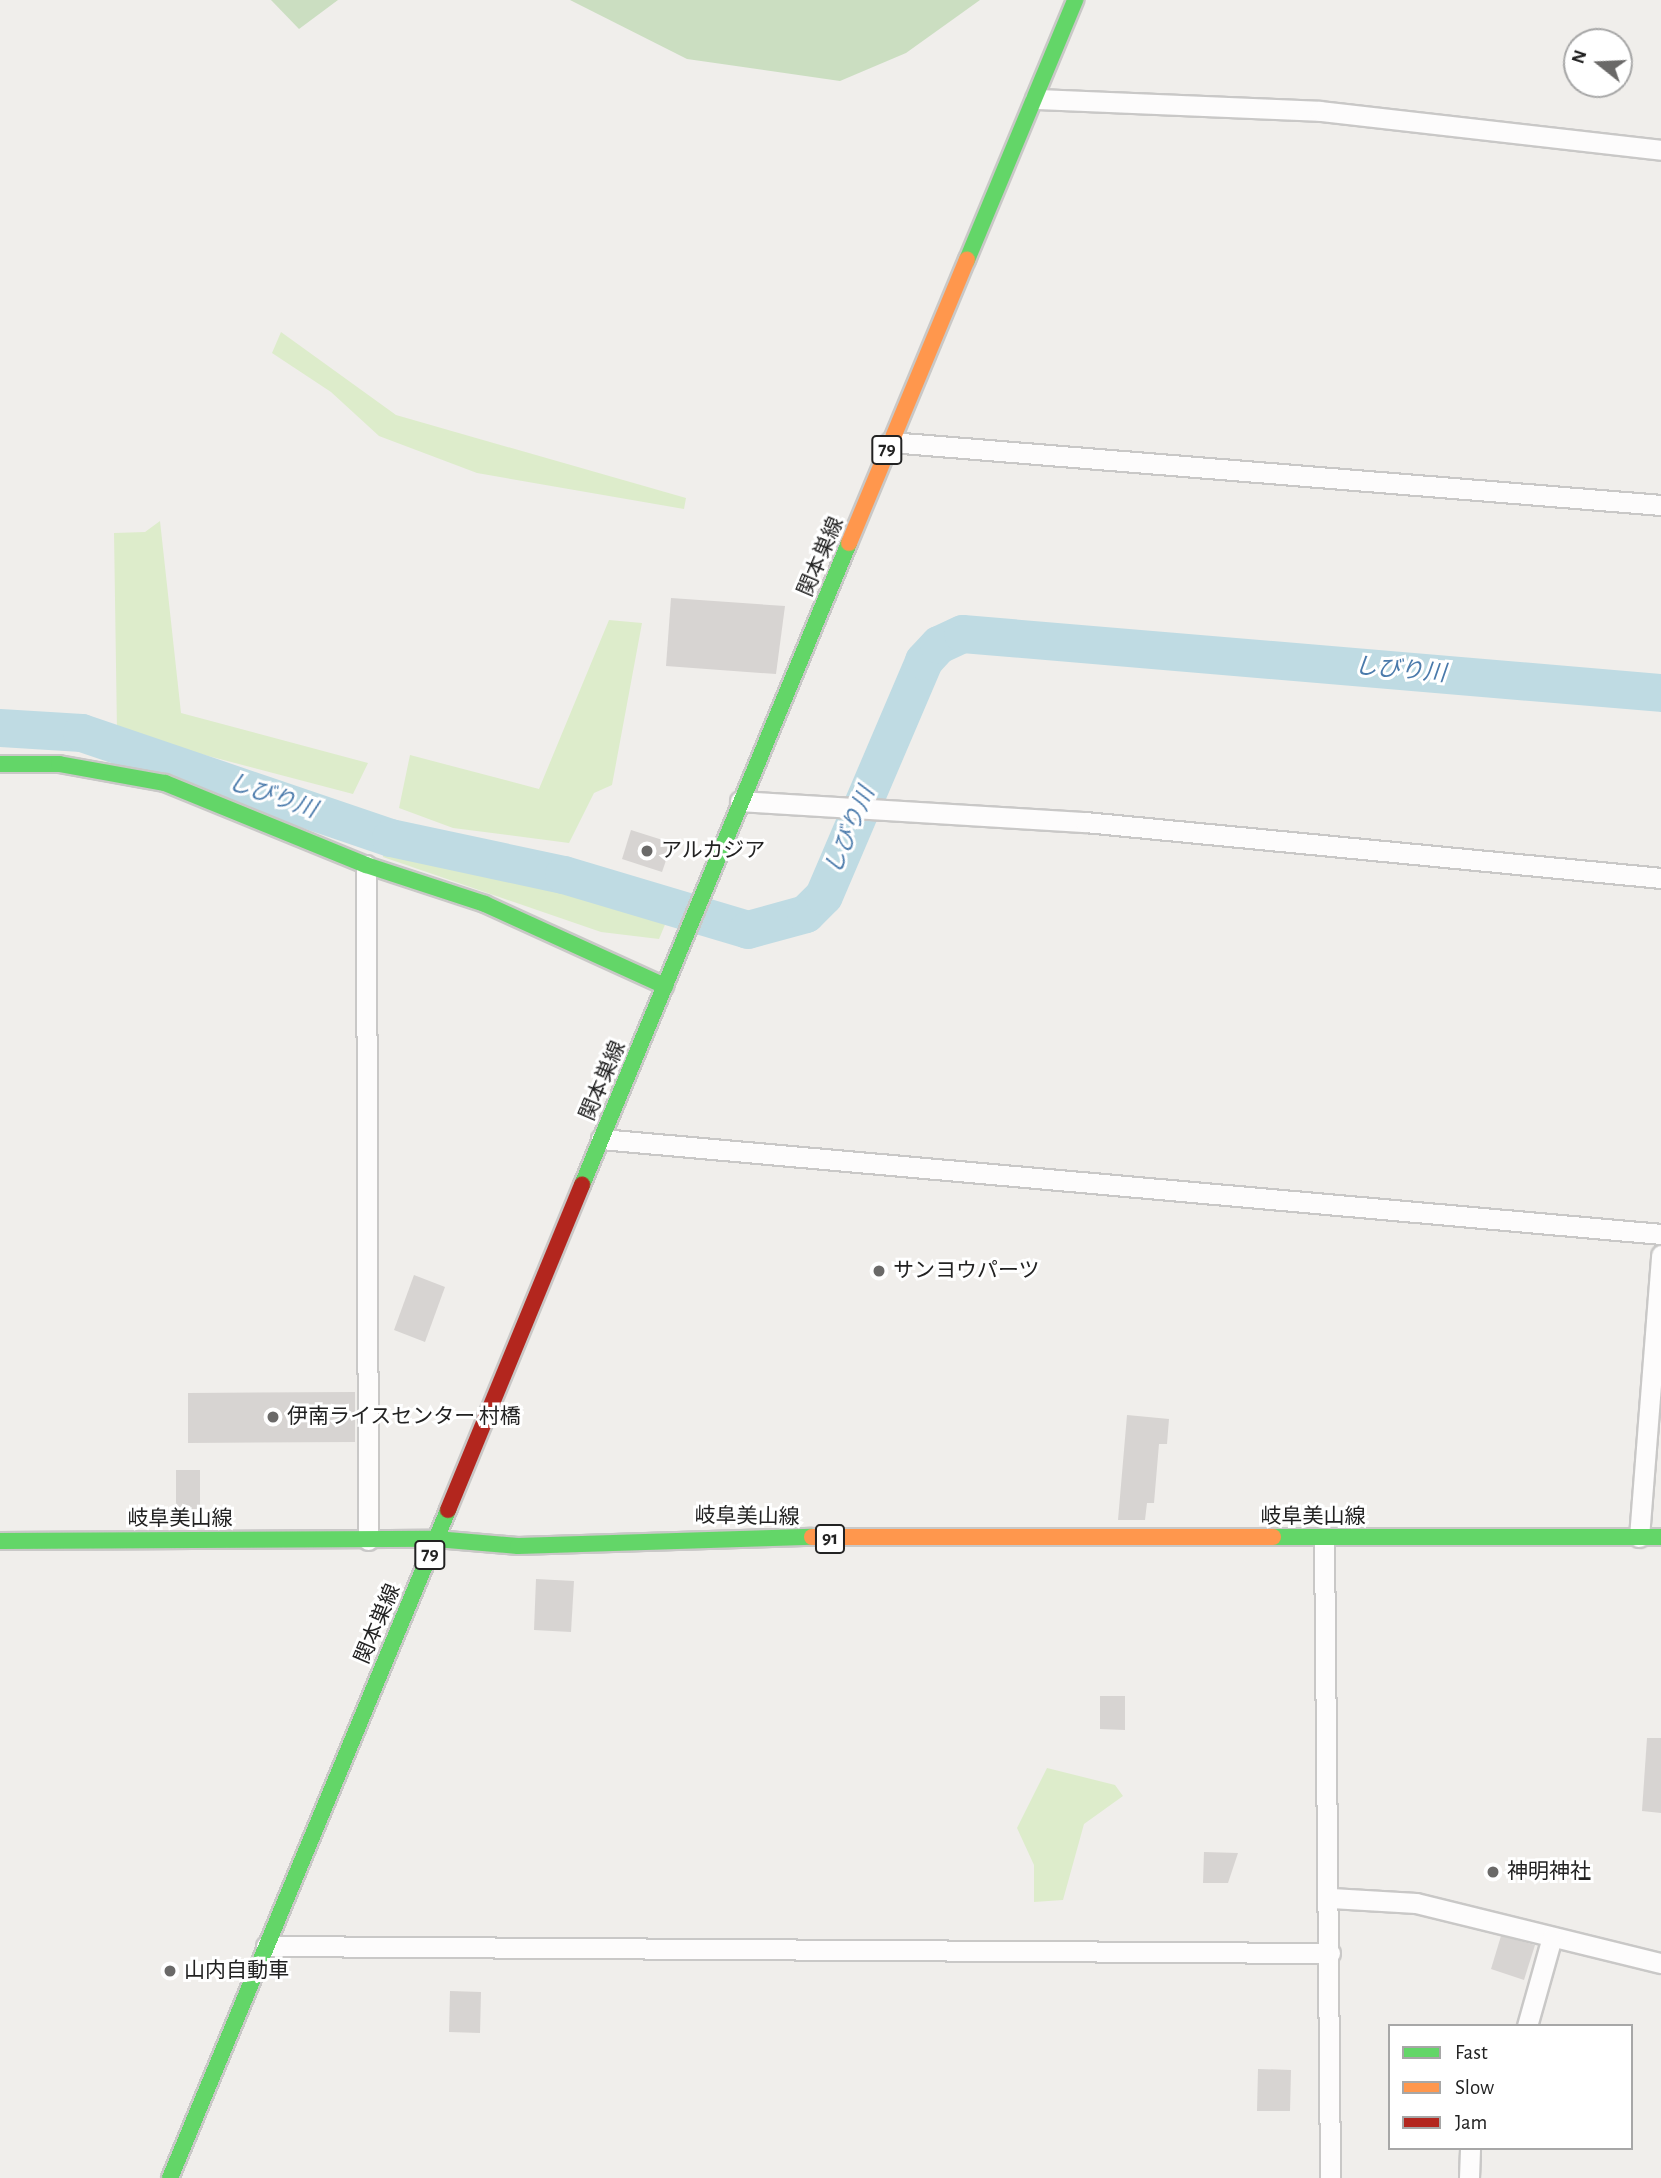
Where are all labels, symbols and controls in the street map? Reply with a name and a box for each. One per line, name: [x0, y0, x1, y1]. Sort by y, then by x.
north arrow: [1563, 28, 1633, 98]
text: N: [1568, 48, 1591, 66]
road number: 79: [871, 435, 903, 466]
street label: 関本巣線: [793, 513, 849, 601]
water label: しびり川: [1353, 653, 1447, 689]
water label: しびり川: [224, 769, 320, 825]
water label: しびり川: [820, 783, 882, 879]
place label: アルカジア: [661, 838, 766, 864]
marker: アルカジア: [639, 843, 655, 859]
street label: 関本巣線: [575, 1037, 631, 1125]
place label: サンヨウパーツ: [893, 1258, 1040, 1284]
marker: サンヨウパーツ: [871, 1263, 887, 1279]
place label: 伊南ライスセンター 村橋: [287, 1404, 521, 1430]
marker: 伊南ライスセンター 村橋: [265, 1409, 281, 1425]
street label: 岐阜美山線: [694, 1503, 800, 1531]
street label: 岐阜美山線: [1261, 1504, 1365, 1530]
street label: 岐阜美山線: [128, 1506, 232, 1532]
road number: 91: [814, 1524, 846, 1554]
road number: 79: [414, 1540, 446, 1570]
street label: 関本巣線: [350, 1580, 406, 1668]
place label: 神明神社: [1507, 1859, 1591, 1885]
marker: 神明神社: [1485, 1864, 1501, 1880]
place label: 山内自動車: [184, 1958, 289, 1984]
marker: 山内自動車: [162, 1963, 178, 1979]
legend: [1388, 2024, 1633, 2150]
text: Fast: [1455, 2042, 1488, 2063]
text: Slow: [1455, 2077, 1494, 2098]
text: Jam: [1455, 2112, 1487, 2133]

